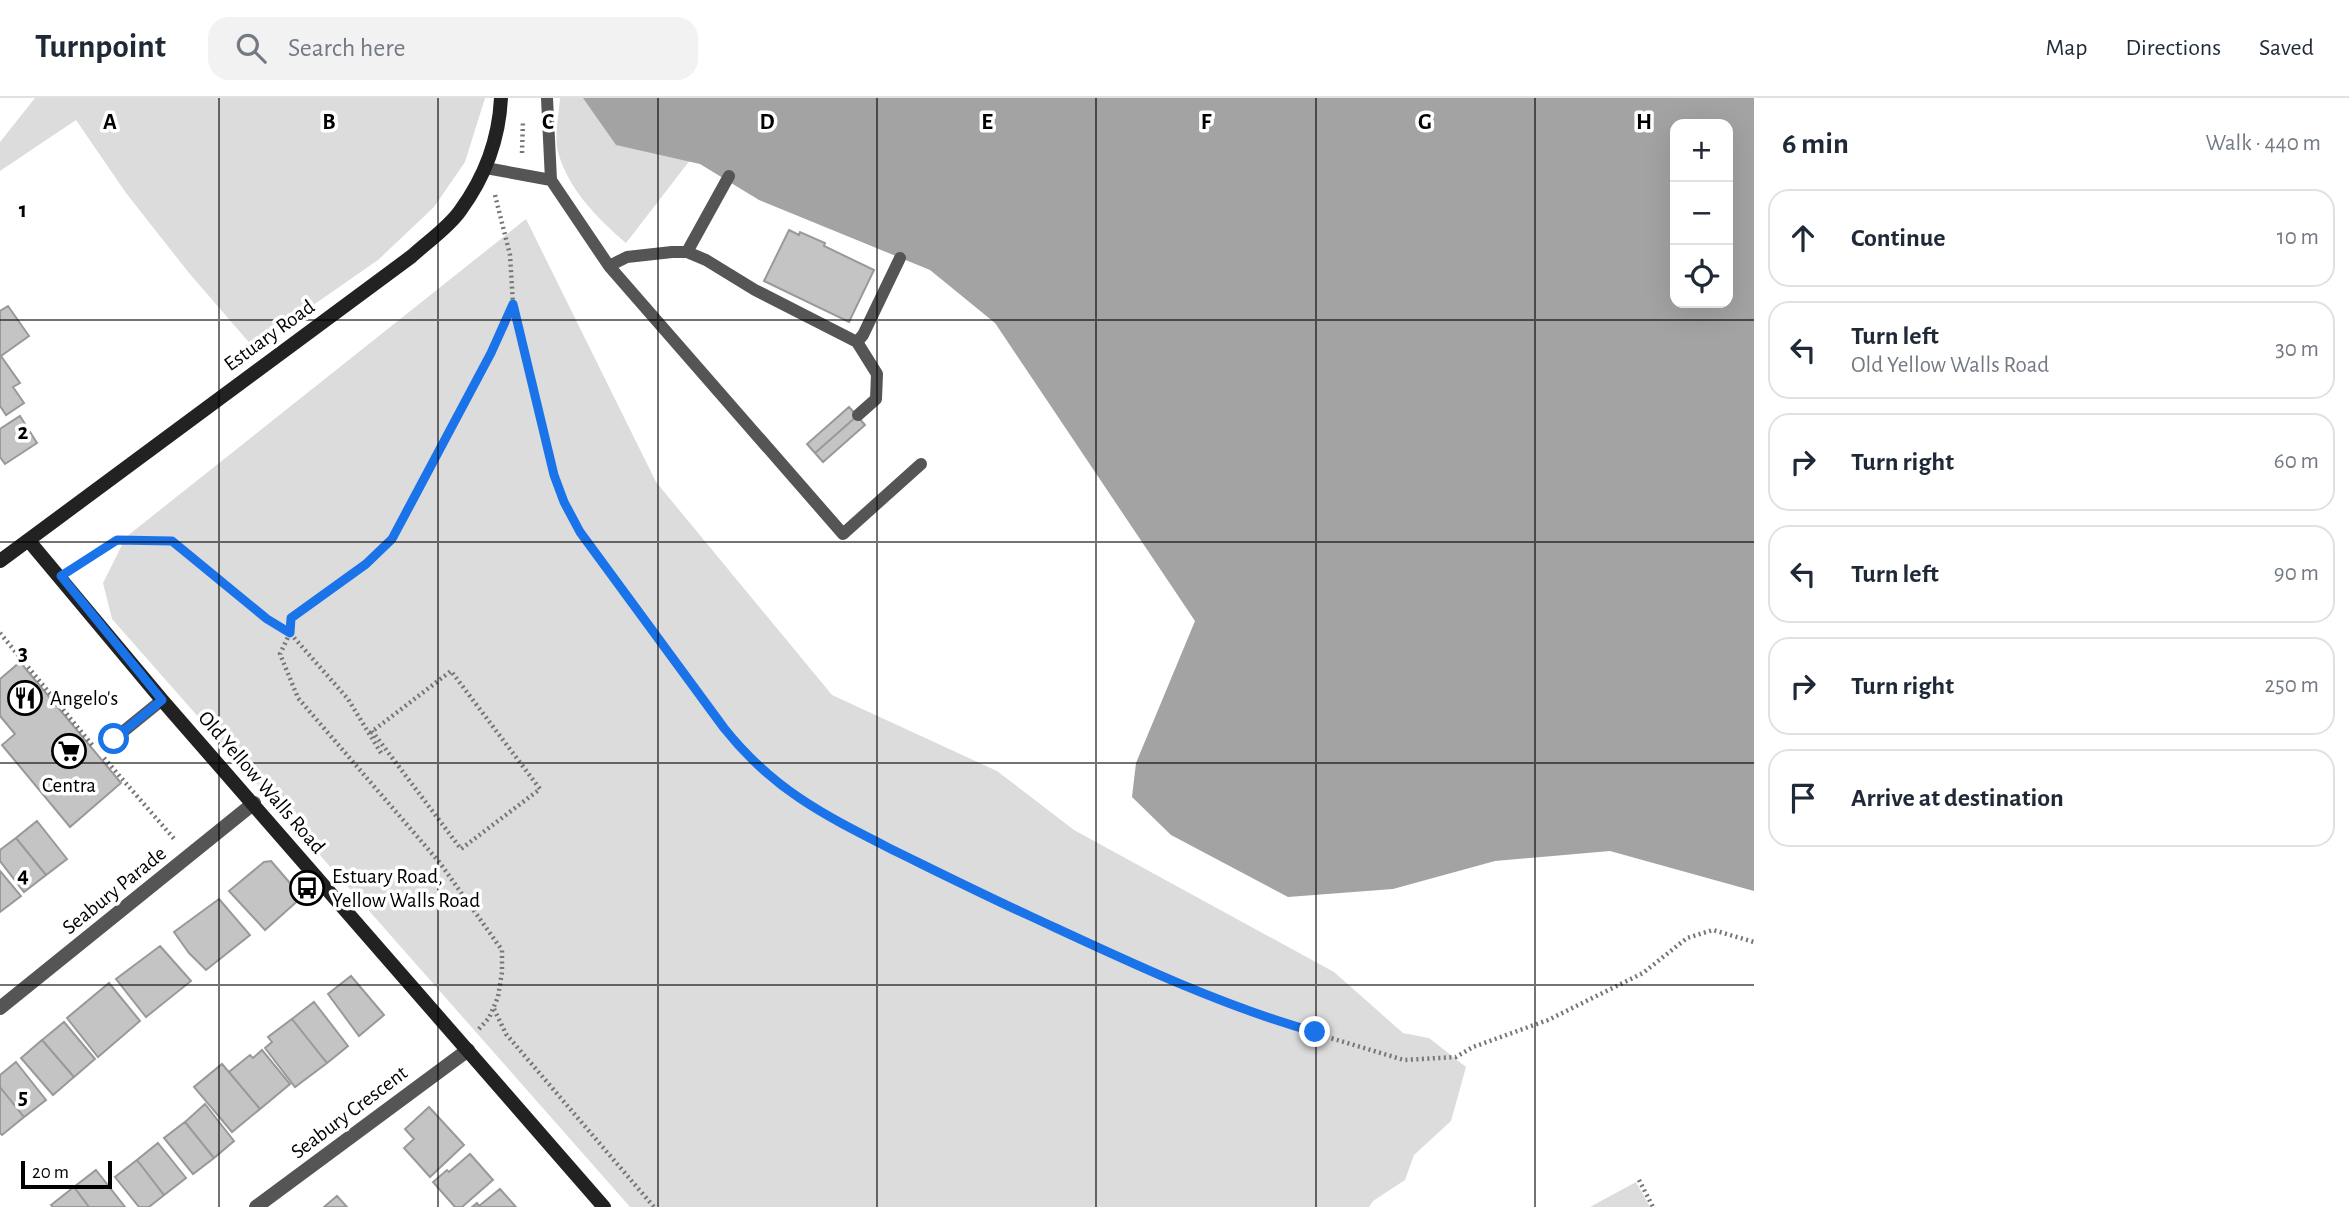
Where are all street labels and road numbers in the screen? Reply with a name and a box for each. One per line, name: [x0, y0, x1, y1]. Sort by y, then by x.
street label: Estuary Road: [220, 296, 318, 375]
street label: Old Yellow Walls Road: [194, 707, 329, 858]
street label: Seabury Parade: [59, 842, 170, 938]
street label: Seabury Crescent: [287, 1062, 412, 1163]

